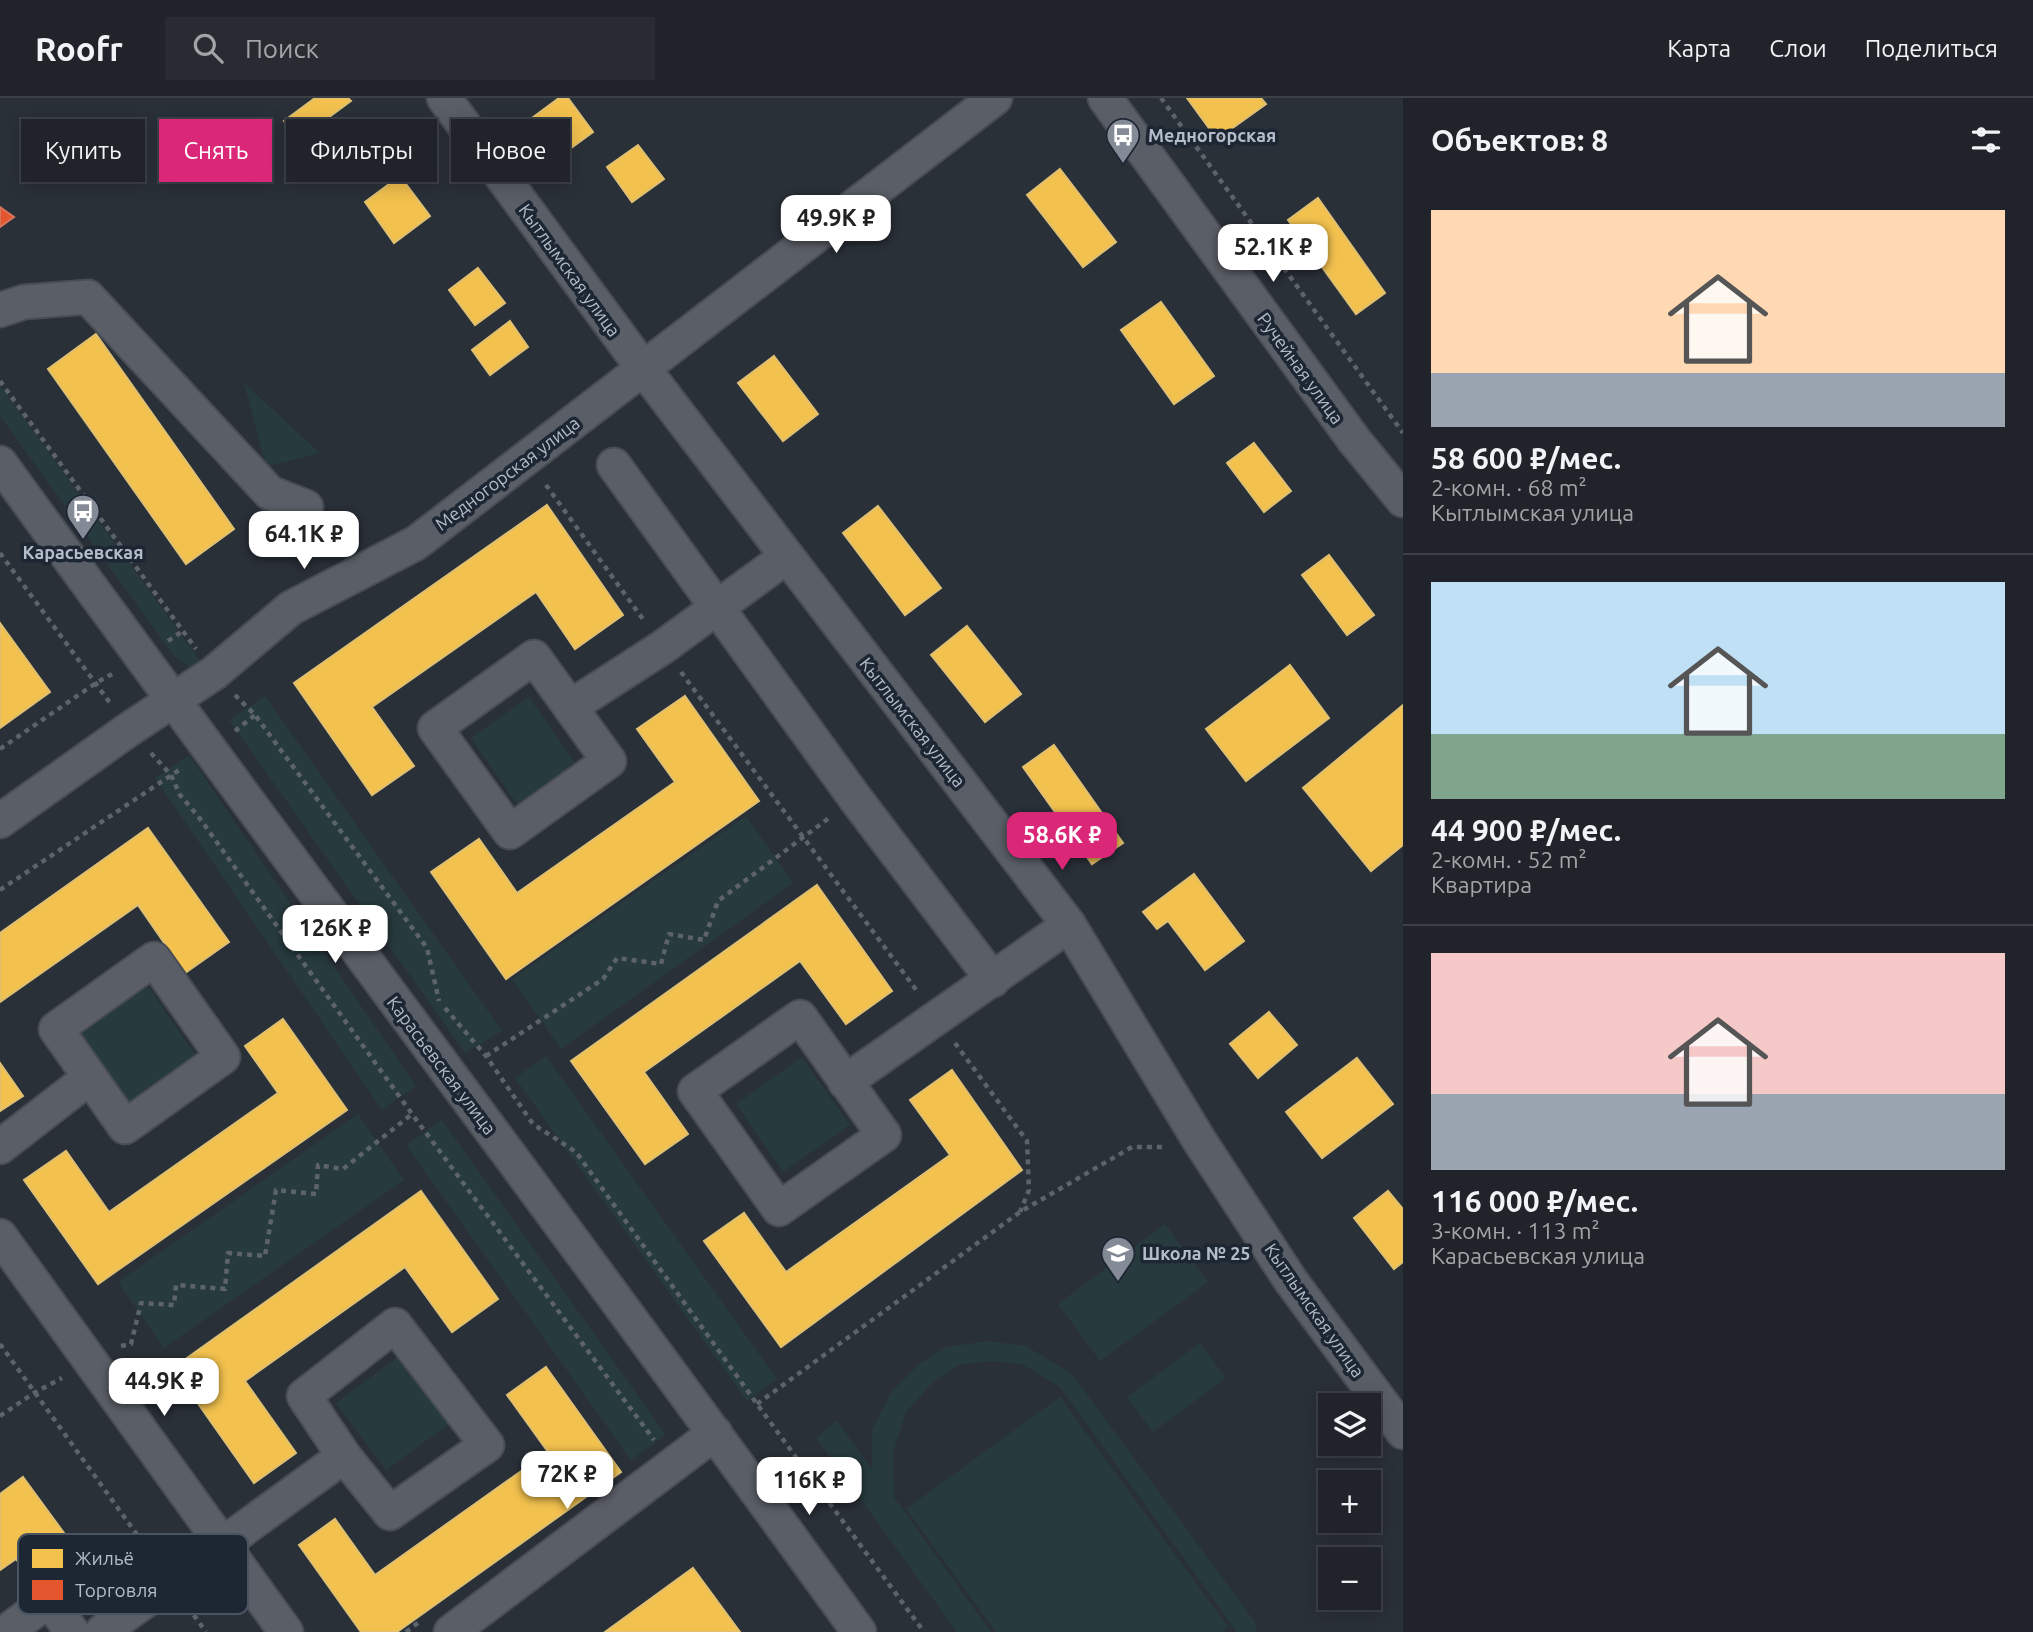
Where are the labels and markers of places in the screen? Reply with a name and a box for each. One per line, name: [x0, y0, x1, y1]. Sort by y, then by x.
bus stop icon: Медногорская: [1104, 116, 1142, 165]
place label: Медногорская: [1148, 125, 1276, 145]
pin: 49.9K ₽: [771, 195, 901, 255]
pin: 52.1K ₽: [1208, 225, 1338, 284]
bus stop icon: Карасьевская: [64, 492, 102, 541]
pin: 64.1K ₽: [239, 512, 369, 571]
place label: Карасьевская: [23, 542, 143, 562]
pin: 58.6K ₽: [997, 812, 1127, 872]
pin: 126K ₽: [278, 906, 392, 965]
school or university icon: Школа № 25: [1099, 1234, 1137, 1283]
place label: Школа № 25: [1142, 1243, 1250, 1263]
pin: 44.9K ₽: [99, 1358, 229, 1418]
pin: 72K ₽: [518, 1452, 616, 1511]
pin: 116K ₽: [752, 1458, 866, 1517]

